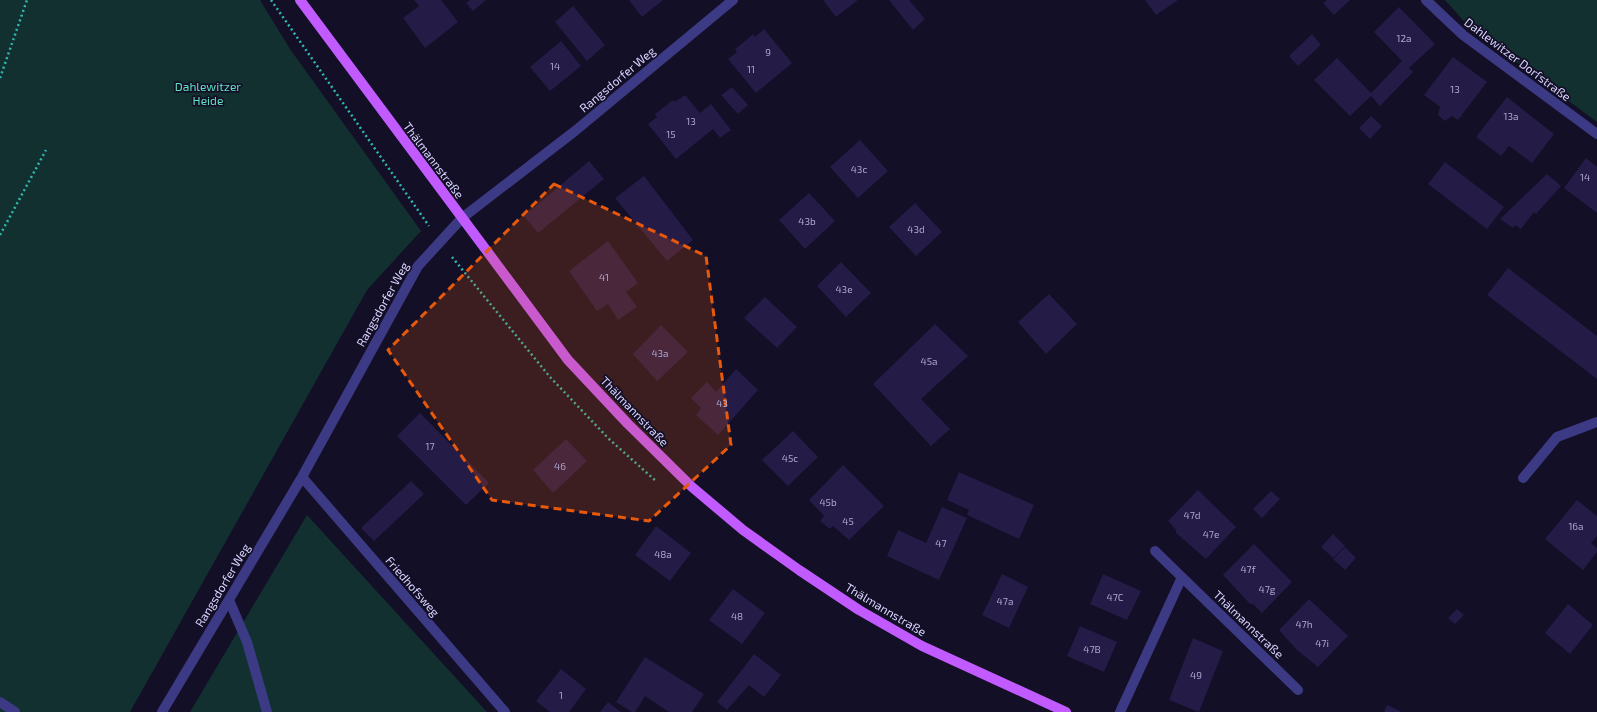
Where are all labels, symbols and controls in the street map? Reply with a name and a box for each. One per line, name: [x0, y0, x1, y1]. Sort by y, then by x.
street label: Dahlewitzer Dorfstraße: [1462, 14, 1574, 104]
house number: 12a: [1396, 32, 1412, 44]
street label: Rangsdorfer Weg: [576, 43, 658, 115]
house number: 9: [765, 46, 771, 58]
house number: 14: [550, 60, 560, 72]
house number: 11: [747, 63, 755, 75]
park label: Dahlewitzer Heide: [175, 79, 241, 107]
house number: 13: [1450, 83, 1460, 95]
house number: 13a: [1503, 110, 1519, 122]
house number: 13: [686, 115, 696, 127]
street label: Thälmannstraße: [401, 119, 467, 201]
house number: 15: [666, 128, 676, 140]
house number: 43c: [851, 163, 867, 175]
house number: 14: [1580, 171, 1590, 183]
house number: 43b: [798, 215, 816, 227]
house number: 43d: [907, 223, 925, 235]
street label: Rangsdorfer Weg: [353, 259, 411, 349]
house number: 41: [599, 271, 609, 283]
house number: 43e: [835, 283, 853, 295]
house number: 43a: [651, 347, 669, 359]
house number: 45a: [921, 355, 938, 367]
street label: Thälmannstraße: [598, 373, 672, 449]
house number: 43: [716, 397, 728, 409]
house number: 17: [425, 440, 435, 452]
house number: 45c: [782, 452, 798, 464]
house number: 46: [554, 460, 566, 472]
house number: 45b: [819, 496, 837, 508]
house number: 47d: [1184, 509, 1201, 521]
house number: 45: [842, 515, 854, 527]
house number: 16a: [1568, 520, 1584, 532]
house number: 47e: [1203, 528, 1219, 540]
house number: 47: [935, 537, 947, 549]
street label: Rangsdorfer Weg: [192, 541, 253, 629]
house number: 48a: [654, 548, 672, 560]
street label: Friedhofsweg: [383, 553, 443, 619]
house number: 47f: [1240, 563, 1256, 575]
street label: Thälmannstraße: [843, 579, 929, 639]
house number: 47g: [1259, 583, 1276, 595]
street label: Thälmannstraße: [1211, 587, 1287, 661]
house number: 47C: [1107, 591, 1124, 603]
house number: 47a: [997, 595, 1013, 607]
house number: 48: [731, 610, 743, 622]
house number: 47h: [1295, 618, 1313, 630]
house number: 47i: [1315, 637, 1329, 649]
house number: 47B: [1083, 643, 1101, 655]
house number: 49: [1190, 669, 1202, 681]
house number: 1: [559, 689, 563, 701]

